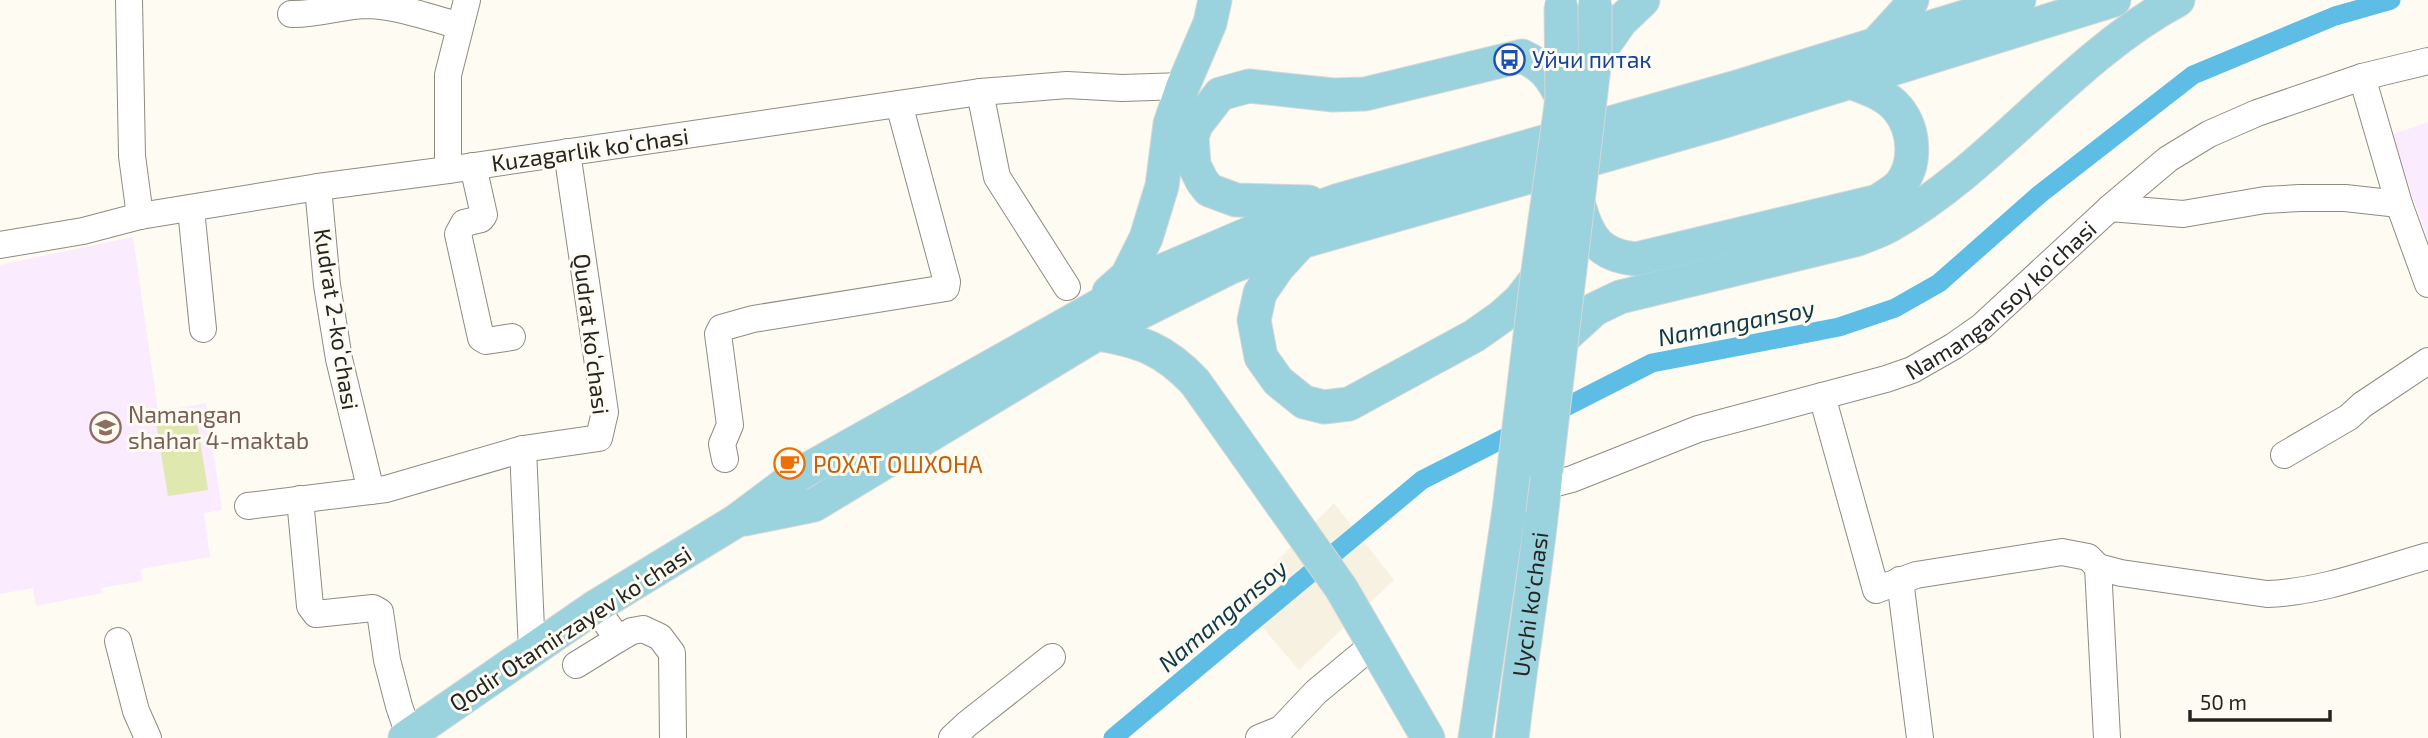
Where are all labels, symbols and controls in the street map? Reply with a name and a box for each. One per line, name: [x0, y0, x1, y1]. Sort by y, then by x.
bus stop icon: Уйчи питак: [1492, 42, 1526, 76]
place label: Уйчи питак: [1532, 45, 1652, 73]
street label: Kuzagarlik koʻchasi: [490, 121, 690, 177]
street label: Namangansoy ko'chasi: [1900, 214, 2102, 385]
street label: Kudrat 2-koʻchasi: [309, 226, 365, 412]
street label: Qudrat koʻchasi: [568, 252, 616, 416]
water label: Namangansoy: [1655, 293, 1817, 351]
place label: Namangan shahar 4-maktab: [128, 400, 309, 454]
school or university icon: Namangan shahar 4-maktab: [88, 410, 122, 444]
cafe icon: РОХАТ ОШХОНА: [773, 447, 807, 481]
place label: РОХАТ ОШХОНА: [813, 450, 983, 478]
street label: Uychi ko'chasi: [1506, 530, 1553, 678]
street label: Qodir Otamirzayev koʻchasi: [444, 539, 696, 717]
water label: Namangansoy: [1152, 553, 1292, 677]
scale bar: [2190, 678, 2330, 722]
text: 50 m: [2200, 689, 2247, 714]

